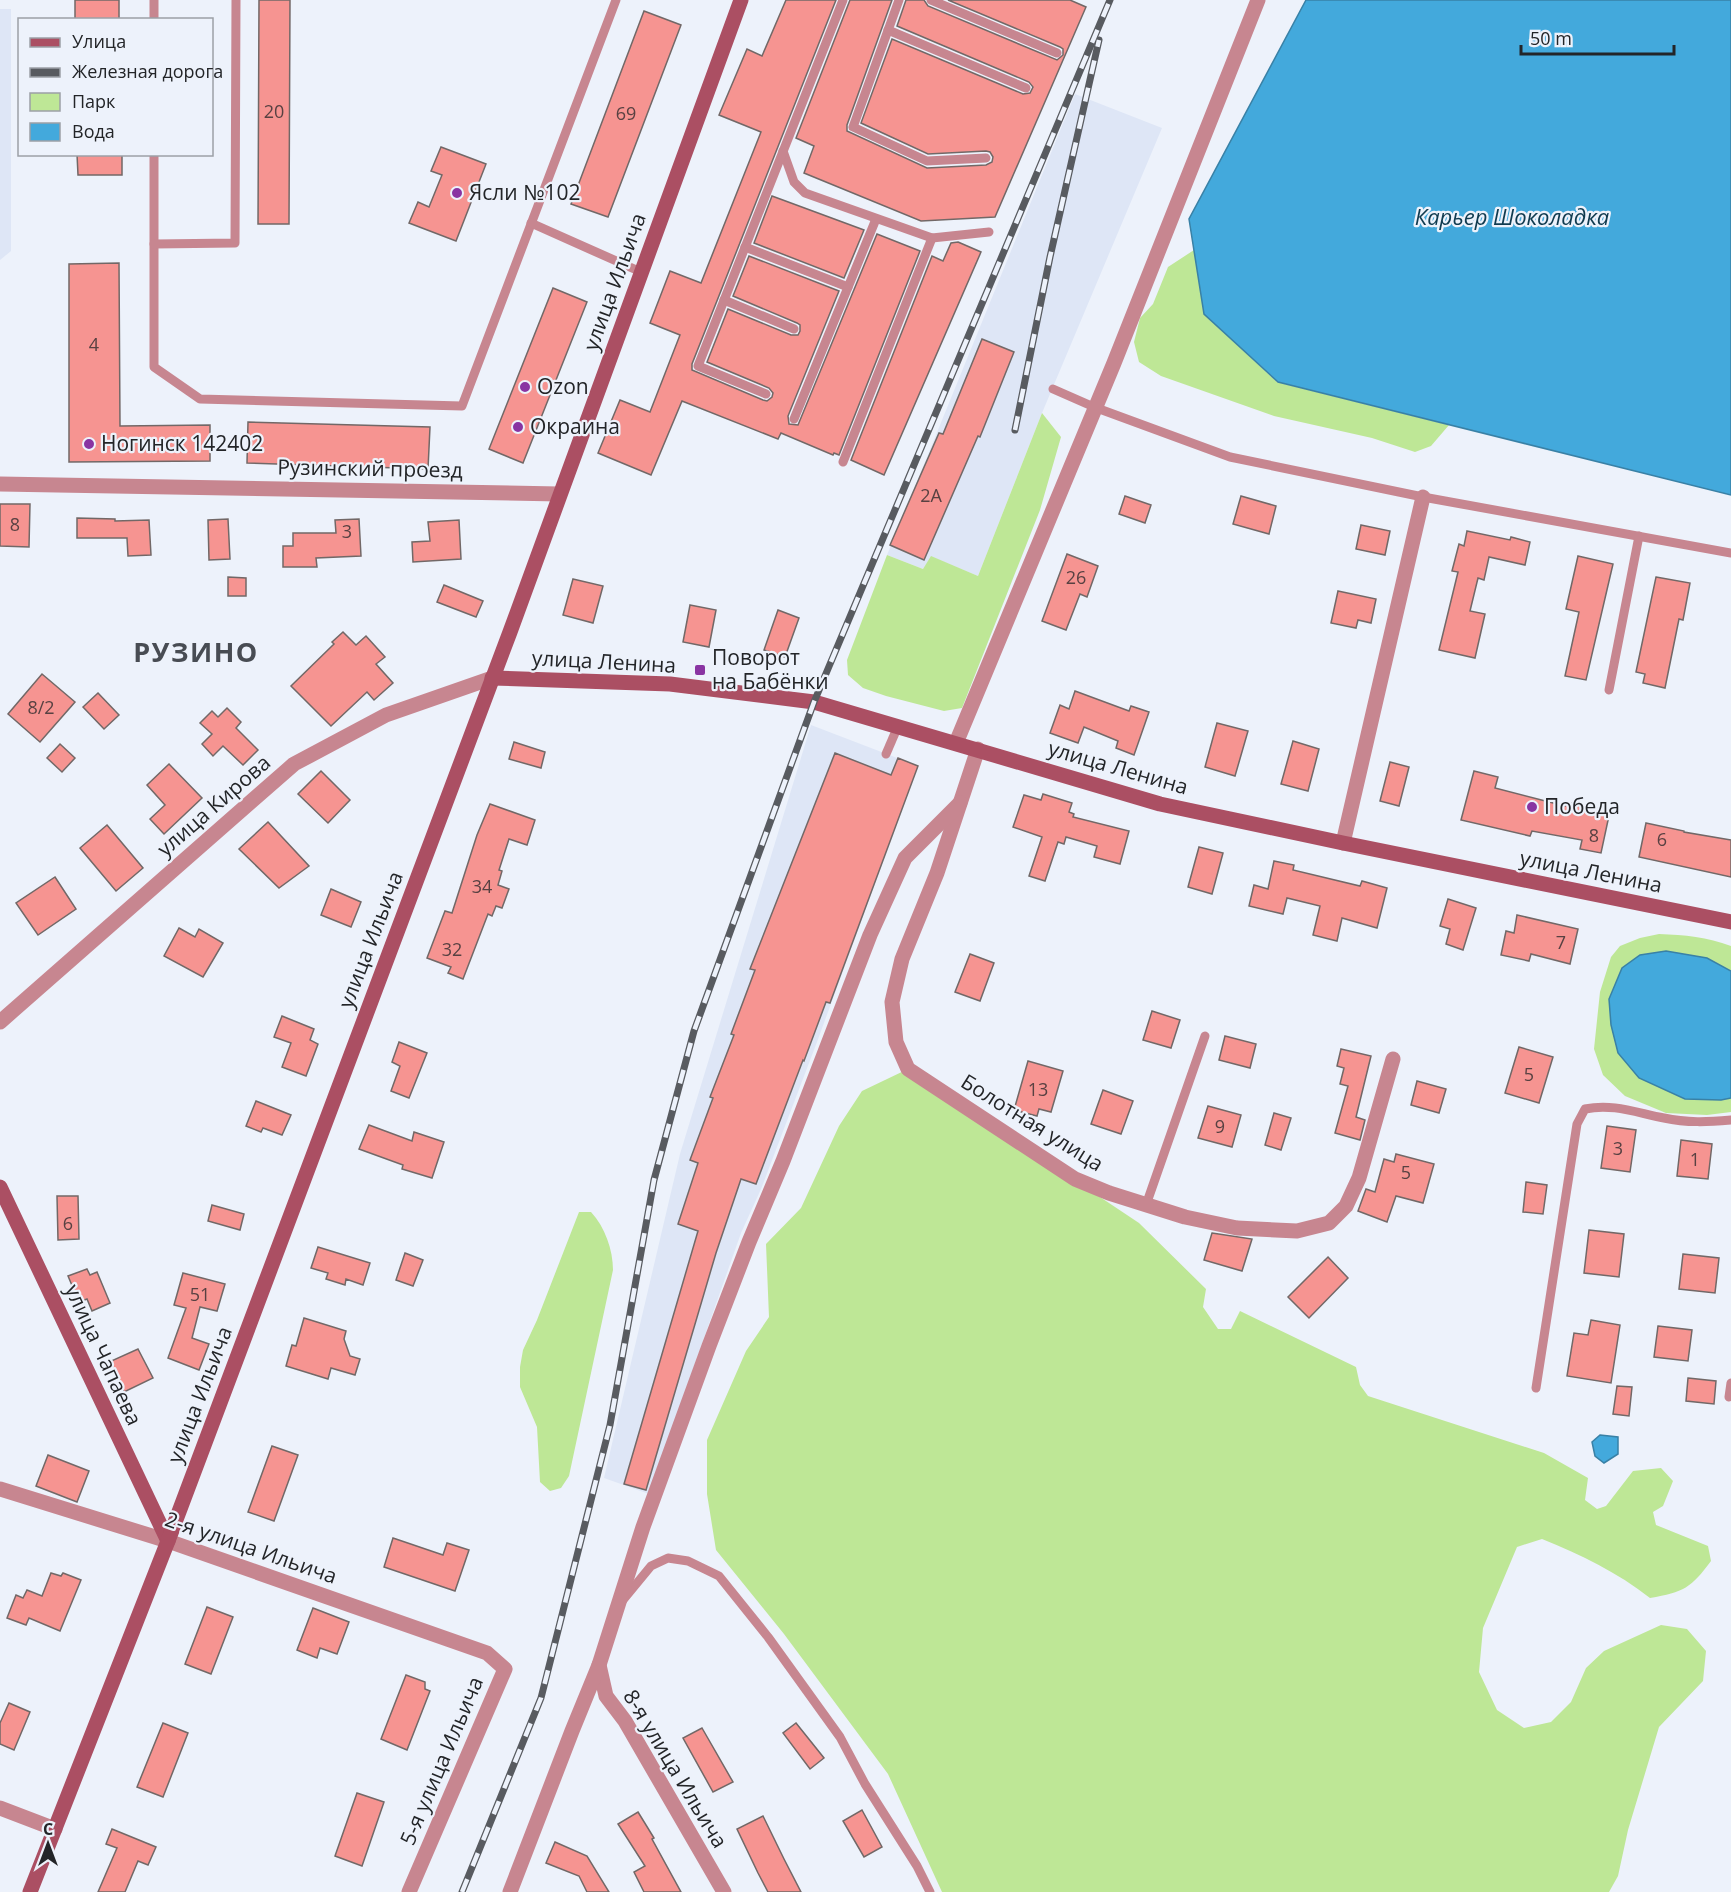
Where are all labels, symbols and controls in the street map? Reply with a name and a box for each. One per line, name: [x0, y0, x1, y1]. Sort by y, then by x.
legend: [18, 18, 213, 156]
scale bar: [1521, 18, 1674, 56]
text: 50 m: [1530, 26, 1572, 50]
text: Улица: [72, 29, 126, 53]
text: Железная дорога: [72, 59, 223, 83]
text: Парк: [72, 89, 116, 113]
house number: 20: [264, 99, 284, 123]
house number: 69: [616, 101, 636, 125]
text: Вода: [72, 119, 115, 143]
place label: Ясли №102: [469, 178, 581, 206]
marker: Ясли №102: [450, 186, 464, 200]
water label: Карьер Шоколадка: [1415, 201, 1609, 231]
street label: улица Ильича: [576, 209, 652, 354]
house number: 4: [89, 332, 99, 356]
place label: Ozon: [537, 372, 589, 400]
marker: Ozon: [518, 380, 532, 394]
place label: Окраина: [530, 412, 620, 440]
marker: Окраина: [511, 420, 525, 434]
place label: Ногинск 142402: [101, 429, 263, 457]
marker: Ногинск 142402: [82, 437, 96, 451]
street label: Рузинский проезд: [277, 452, 463, 484]
house number: 2А: [920, 483, 942, 507]
house number: 8: [10, 512, 20, 536]
house number: 3: [342, 519, 352, 543]
house number: 26: [1066, 565, 1086, 589]
district label: РУЗИНО: [133, 633, 259, 670]
street label: улица Ленина: [531, 643, 677, 679]
place label: Поворот на Бабёнки: [712, 643, 829, 695]
marker: Поворот на Бабёнки: [693, 663, 707, 677]
house number: 8/2: [27, 695, 55, 719]
street label: улица Ленина: [1045, 734, 1192, 800]
street label: улица Кирова: [151, 748, 276, 862]
place label: Победа: [1544, 792, 1620, 820]
marker: Победа: [1525, 800, 1539, 814]
house number: 8: [1589, 823, 1599, 847]
house number: 6: [1657, 827, 1667, 851]
street label: улица Ленина: [1518, 844, 1665, 899]
street label: улица Ильича: [331, 867, 409, 1012]
house number: 34: [472, 874, 492, 898]
house number: 7: [1556, 930, 1566, 954]
house number: 32: [442, 937, 462, 961]
house number: 5: [1524, 1062, 1534, 1086]
street label: Болотная улица: [956, 1067, 1109, 1177]
house number: 13: [1028, 1077, 1048, 1101]
house number: 9: [1215, 1114, 1225, 1138]
house number: 3: [1613, 1136, 1623, 1160]
house number: 1: [1690, 1147, 1700, 1171]
house number: 5: [1401, 1160, 1411, 1184]
house number: 6: [63, 1211, 73, 1235]
street label: улица Чапаева: [59, 1280, 149, 1430]
house number: 51: [190, 1282, 210, 1306]
street label: улица Ильича: [160, 1322, 238, 1467]
street label: 2-я улица Ильича: [162, 1504, 341, 1590]
street label: 5-я улица Ильича: [393, 1672, 489, 1849]
street label: 8-я улица Ильича: [617, 1684, 734, 1853]
north arrow: [18, 1814, 78, 1874]
text: С: [43, 1818, 53, 1840]

